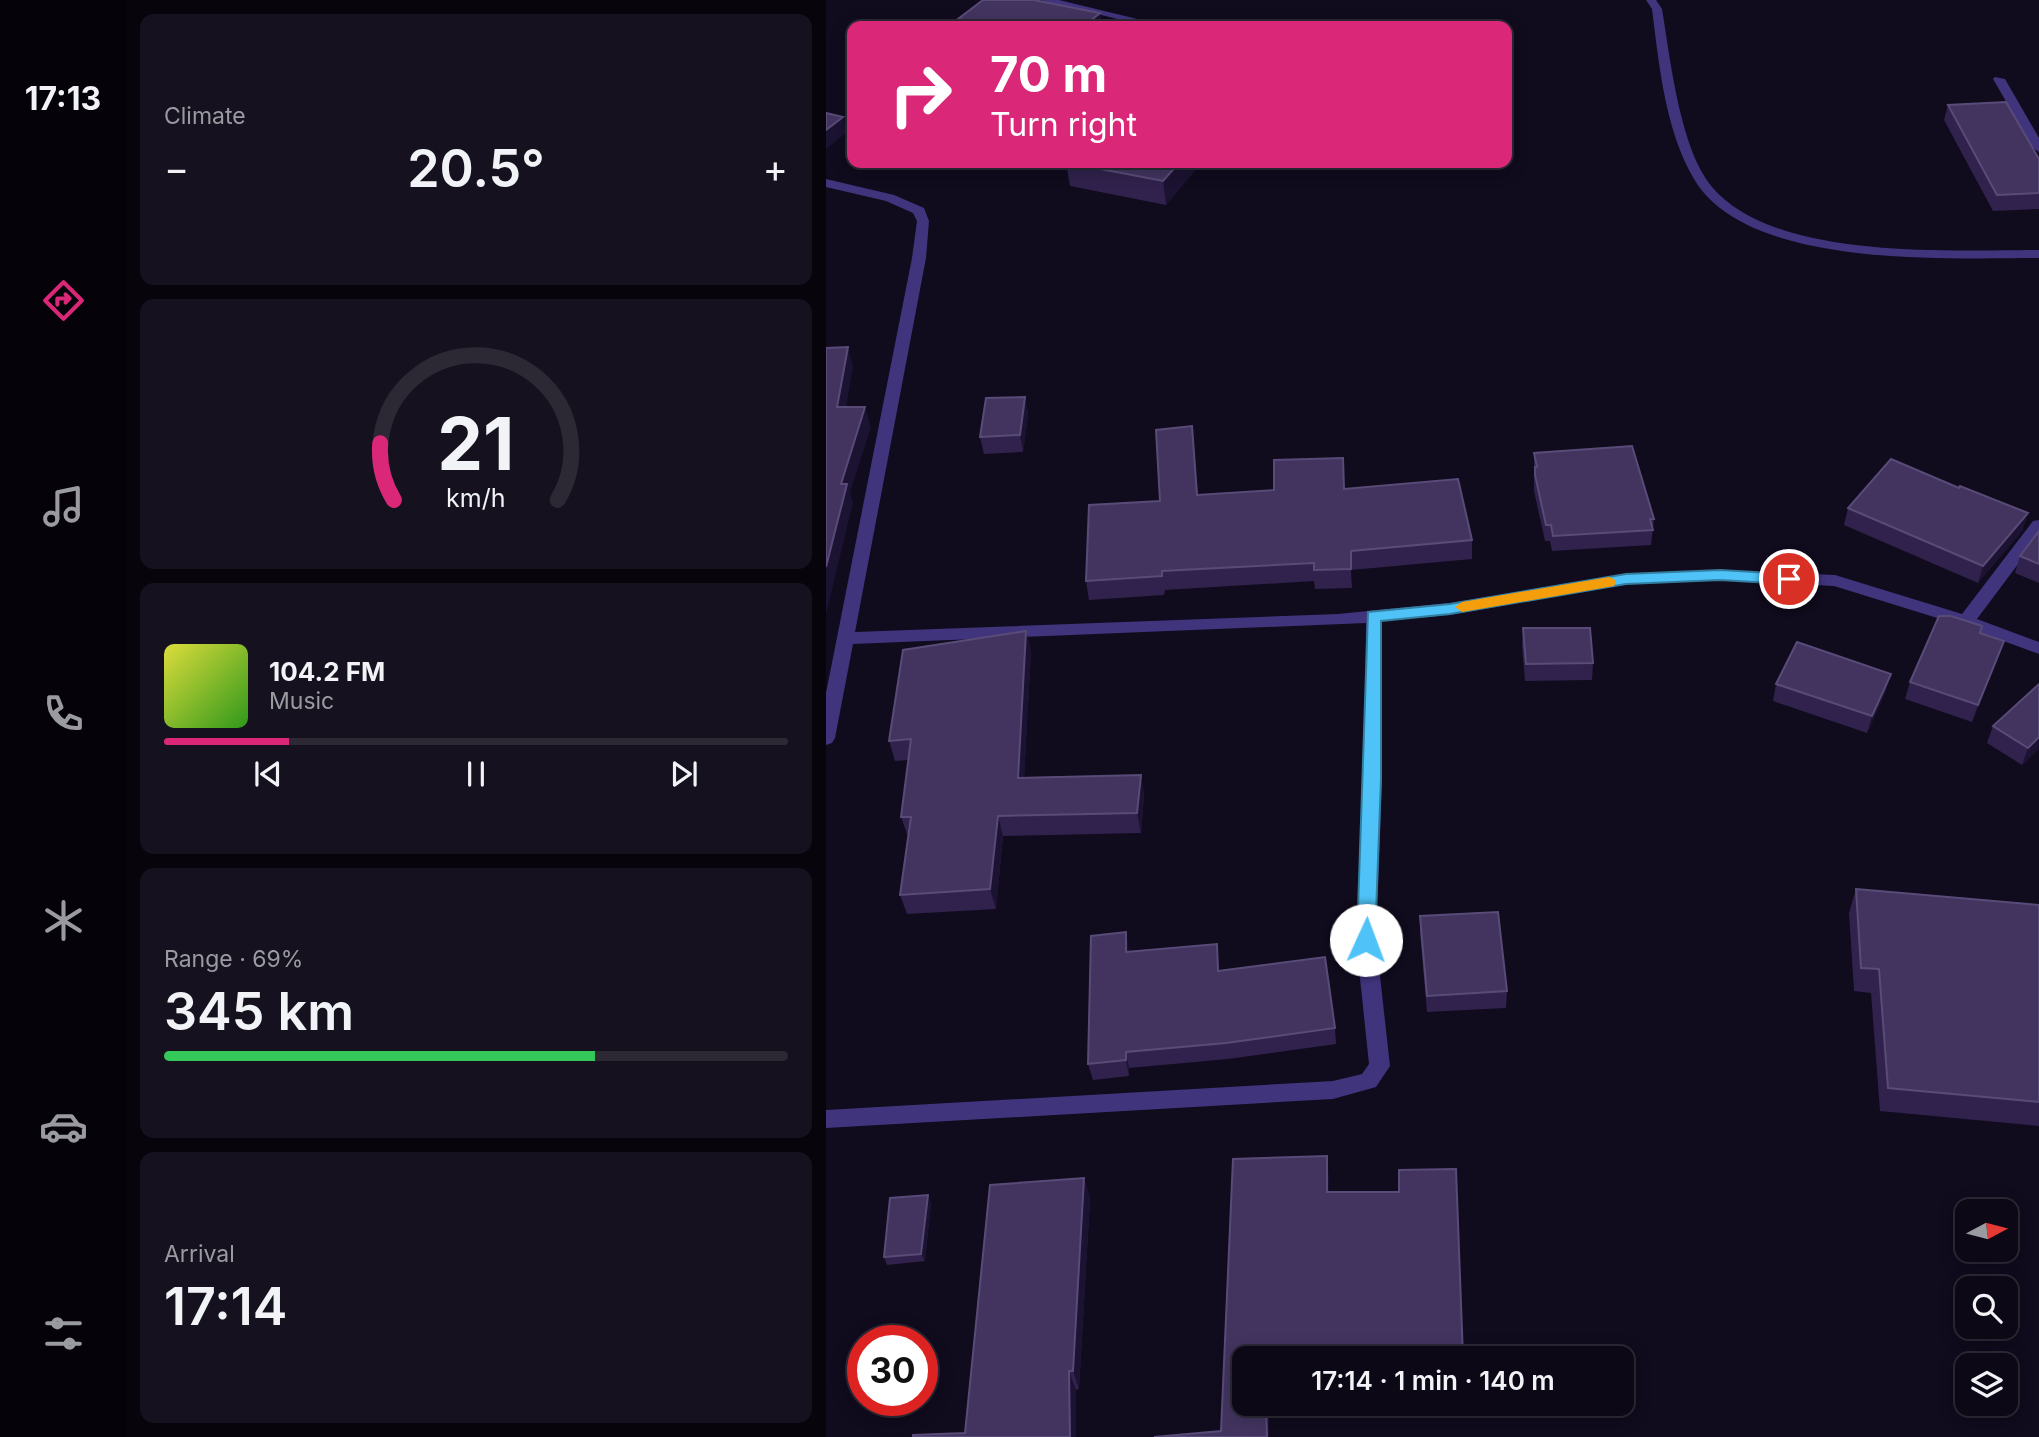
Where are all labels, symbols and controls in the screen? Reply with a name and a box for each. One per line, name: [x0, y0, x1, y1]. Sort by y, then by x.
text: 70 m: [990, 45, 1107, 104]
icon: right: [875, 49, 966, 140]
text: 17:13: [25, 79, 101, 118]
text: Climate: [164, 102, 246, 130]
text: Turn right: [990, 105, 1137, 144]
text: 20.5°: [407, 137, 545, 200]
text: −: [164, 145, 189, 191]
text: +: [763, 145, 788, 191]
icon: directions: [39, 276, 88, 325]
text: 21: [437, 399, 515, 488]
icon: music: [39, 482, 88, 531]
text: km/h: [446, 483, 506, 513]
pin: [1759, 549, 1819, 609]
icon: arrive: [1770, 560, 1808, 598]
text: 104.2 FM: [269, 656, 385, 687]
text: Music: [269, 687, 334, 715]
icon: phone: [39, 689, 88, 738]
icon: previous: [249, 755, 287, 793]
icon: pause: [457, 755, 495, 793]
icon: next: [665, 755, 703, 793]
icon: climate: [39, 896, 88, 945]
position arrow: [1329, 903, 1403, 977]
text: Range · 69%: [164, 945, 303, 973]
text: 345 km: [164, 980, 354, 1043]
icon: car: [39, 1102, 88, 1151]
north arrow: [1955, 1199, 2018, 1262]
map controls: [1955, 1199, 2018, 1416]
text: Arrival: [164, 1240, 235, 1268]
text: 17:14: [164, 1275, 287, 1338]
button: search: [1955, 1276, 2018, 1339]
icon: filters: [39, 1309, 88, 1358]
speed limit sign: 30: [847, 1325, 938, 1416]
button: layers: [1955, 1353, 2018, 1416]
text: 17:14 · 1 min · 140 m: [1311, 1365, 1555, 1396]

